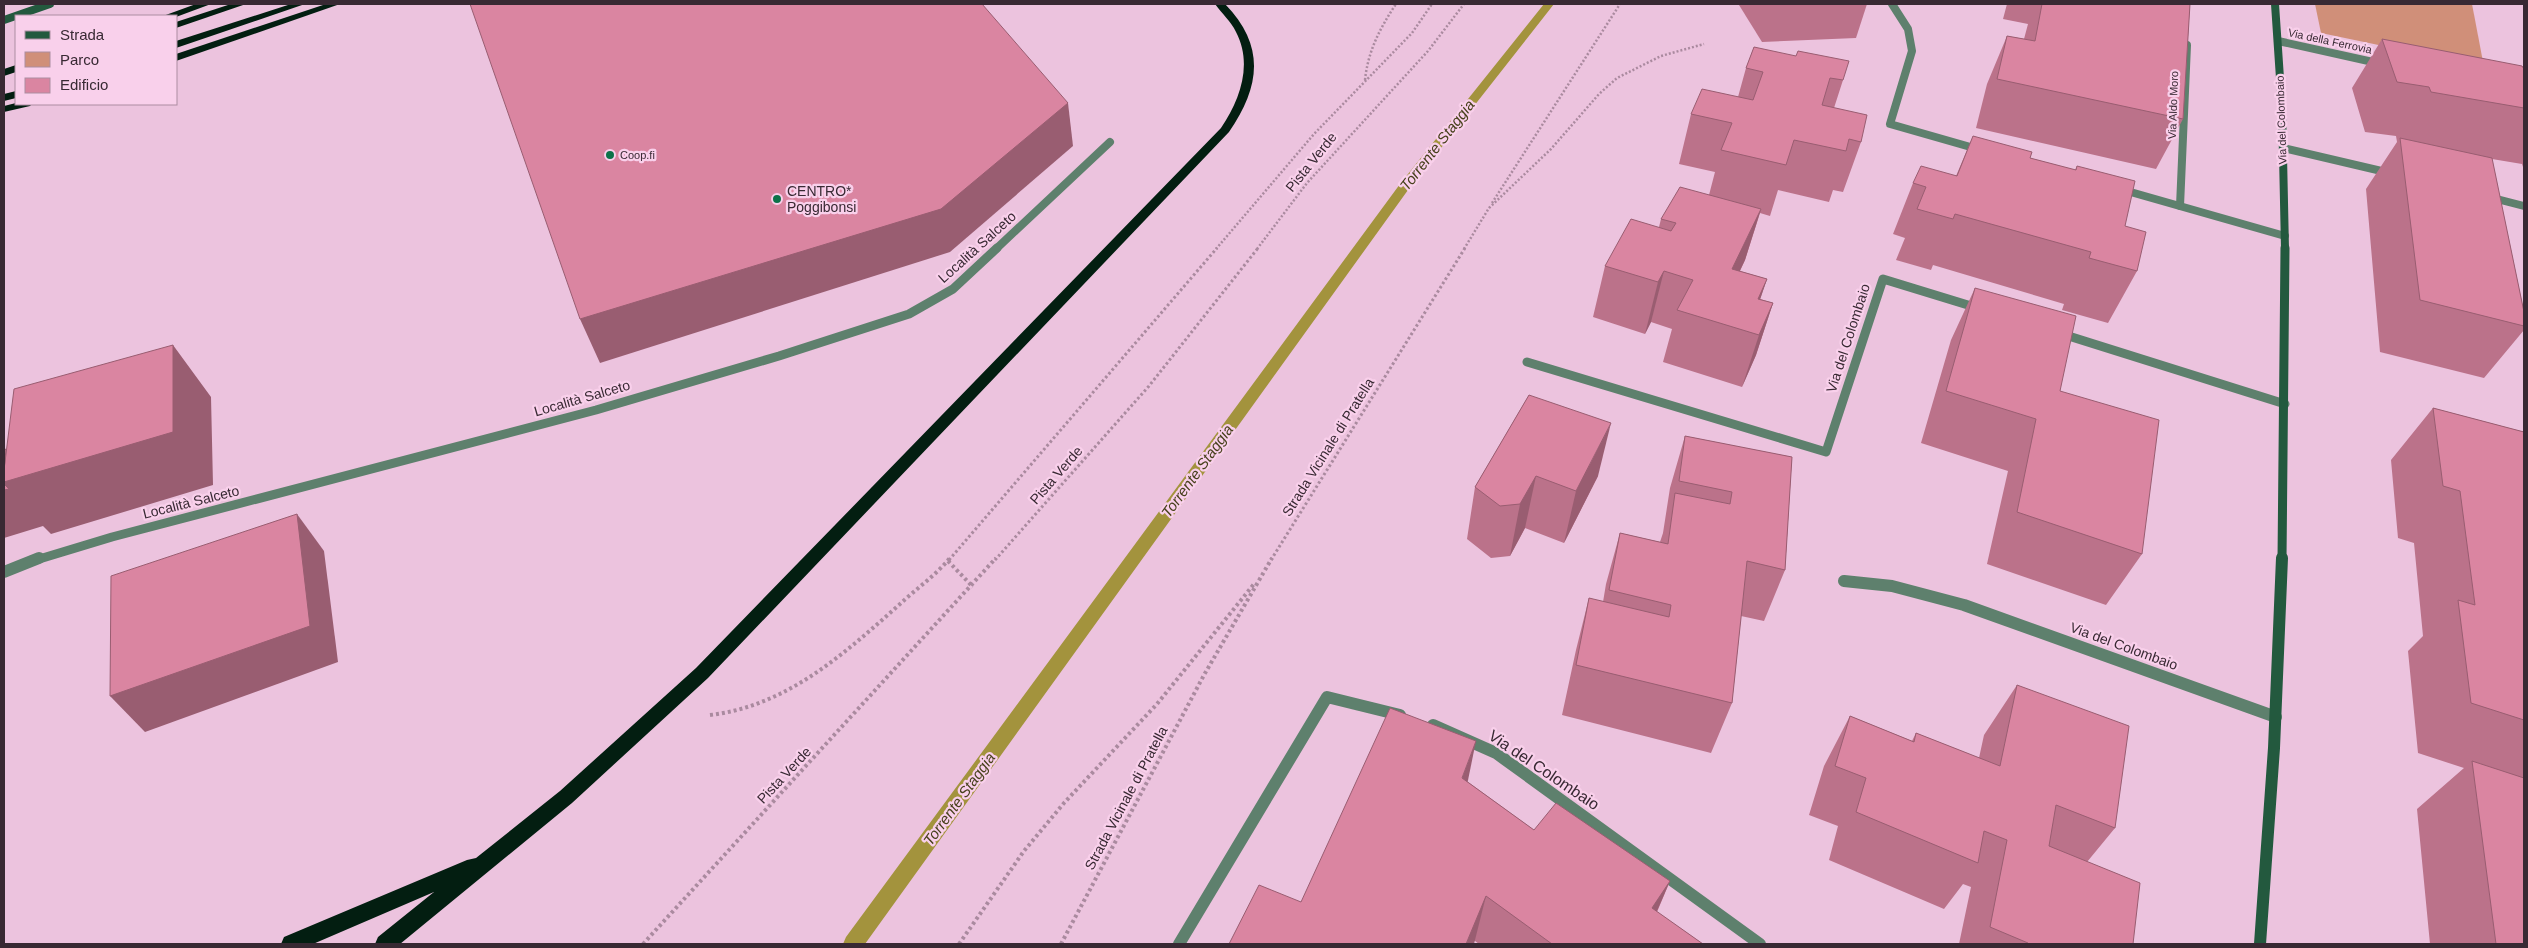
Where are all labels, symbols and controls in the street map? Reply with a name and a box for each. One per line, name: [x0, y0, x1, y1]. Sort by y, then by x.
legend: [15, 15, 178, 105]
text: Strada: [60, 26, 105, 43]
street label: Via della Ferrovia: [2287, 26, 2374, 56]
text: Parco: [60, 51, 99, 68]
street label: Via Aldo Moro: [2166, 71, 2180, 139]
street label: Via del Colombaio: [2273, 75, 2289, 165]
text: Edificio: [60, 76, 108, 93]
water label: Torrente Staggia: [1396, 96, 1478, 194]
street label: Pista Verde: [1282, 129, 1340, 195]
marker: Coop.fi: [604, 149, 616, 161]
place label: Coop.fi: [620, 149, 655, 161]
place label: CENTRO* Poggibonsi: [787, 183, 856, 215]
marker: CENTRO* Poggibonsi: [771, 193, 783, 205]
street label: Località Salceto: [935, 208, 1019, 286]
street label: Via del Colombaio: [1823, 281, 1873, 394]
street label: Strada Vicinale di Pratella: [1279, 375, 1377, 519]
street label: Località Salceto: [532, 377, 632, 419]
water label: Torrente Staggia: [1158, 421, 1236, 521]
street label: Pista Verde: [1026, 443, 1086, 507]
street label: Località Salceto: [141, 482, 241, 522]
street label: Via del Colombaio: [2068, 619, 2180, 673]
street label: Strada Vicinale di Pratella: [1081, 723, 1171, 872]
street label: Via del Colombaio: [1486, 727, 1603, 813]
street label: Pista Verde: [754, 743, 814, 807]
water label: Torrente Staggia: [920, 749, 998, 849]

